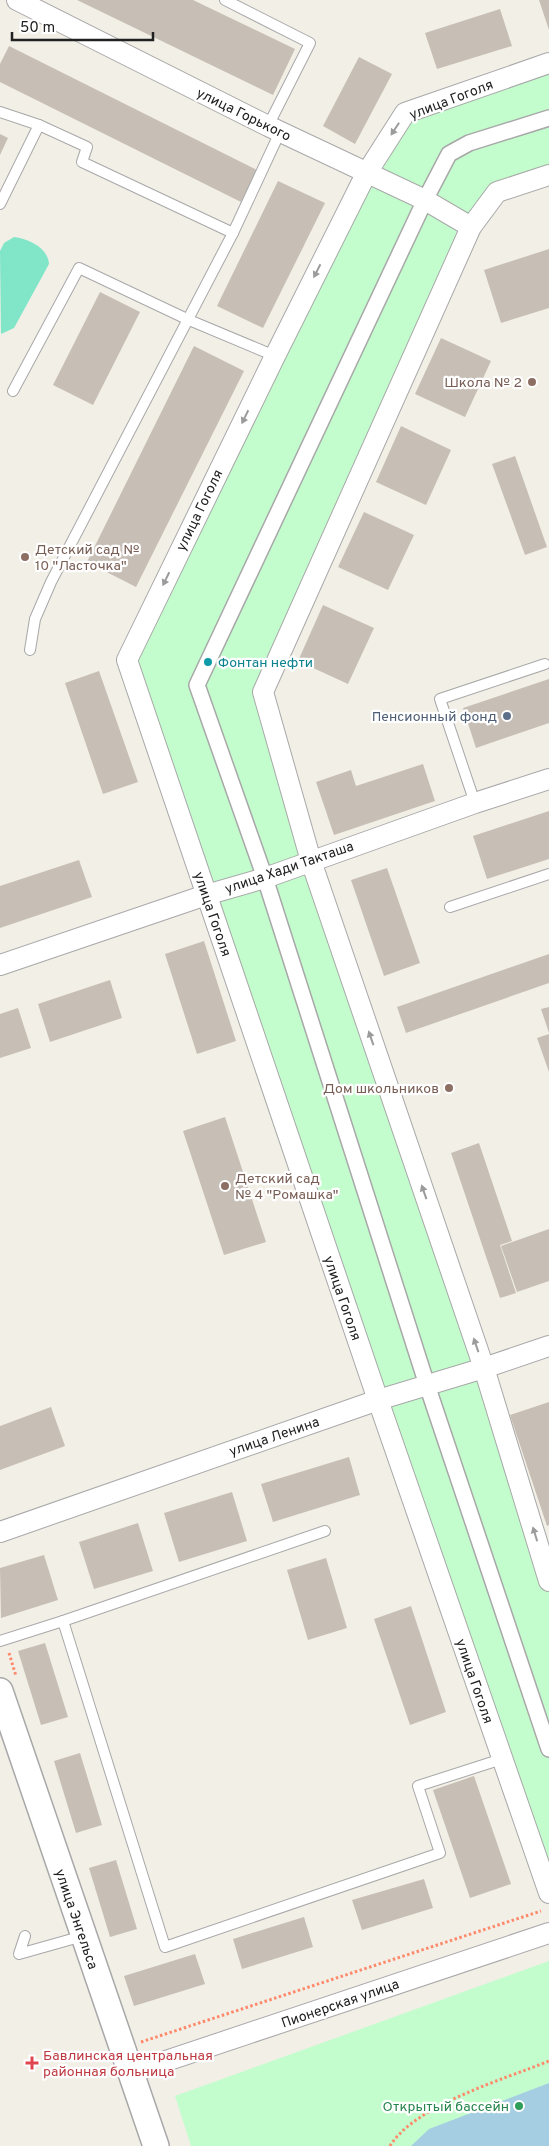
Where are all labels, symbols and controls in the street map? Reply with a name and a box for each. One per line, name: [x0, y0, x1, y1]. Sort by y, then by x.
scale bar: [12, 10, 154, 42]
text: 50 m: [20, 19, 55, 38]
street label: улица Гоголя: [407, 77, 496, 124]
street label: улица Горького: [193, 85, 294, 146]
one-way arrow: [390, 122, 400, 136]
one-way arrow: [313, 264, 321, 279]
place label: Школа № 2: [444, 375, 522, 392]
marker: Школа № 2: [526, 376, 538, 388]
one-way arrow: [241, 410, 249, 424]
street label: улица Гоголя: [173, 467, 227, 554]
place label: Детский сад № 10 "Ласточка": [35, 542, 139, 575]
marker: Детский сад № 10 "Ласточка": [19, 551, 31, 563]
one-way arrow: [162, 572, 170, 586]
place label: Фонтан нефти: [218, 655, 313, 672]
marker: Фонтан нефти: [202, 656, 214, 668]
place label: Пенсионный фонд: [372, 709, 497, 726]
marker: Пенсионный фонд: [501, 710, 513, 722]
street label: улица Хади Такташа: [223, 838, 356, 898]
street label: улица Гоголя: [189, 870, 234, 959]
one-way arrow: [367, 1030, 375, 1045]
place label: Дом школьников: [323, 1081, 439, 1098]
marker: Дом школьников: [443, 1082, 455, 1094]
place label: Детский сад № 4 "Ромашка": [235, 1171, 338, 1204]
marker: Детский сад № 4 "Ромашка": [219, 1180, 231, 1192]
one-way arrow: [420, 1184, 427, 1199]
street label: улица Гоголя: [319, 1254, 364, 1343]
one-way arrow: [472, 1338, 479, 1353]
street label: улица Ленина: [227, 1414, 322, 1461]
one-way arrow: [530, 1526, 538, 1541]
street label: улица Гоголя: [451, 1637, 496, 1726]
street label: улица Энгельса: [50, 1867, 101, 1972]
street label: Пионерская улица: [279, 1976, 402, 2033]
place label: Бавлинская центральная районная больница: [43, 2048, 213, 2081]
marker: Бавлинская центральная районная больница: [25, 2056, 39, 2070]
place label: Открытый бассейн: [383, 2099, 509, 2116]
marker: Открытый бассейн: [513, 2100, 525, 2112]

